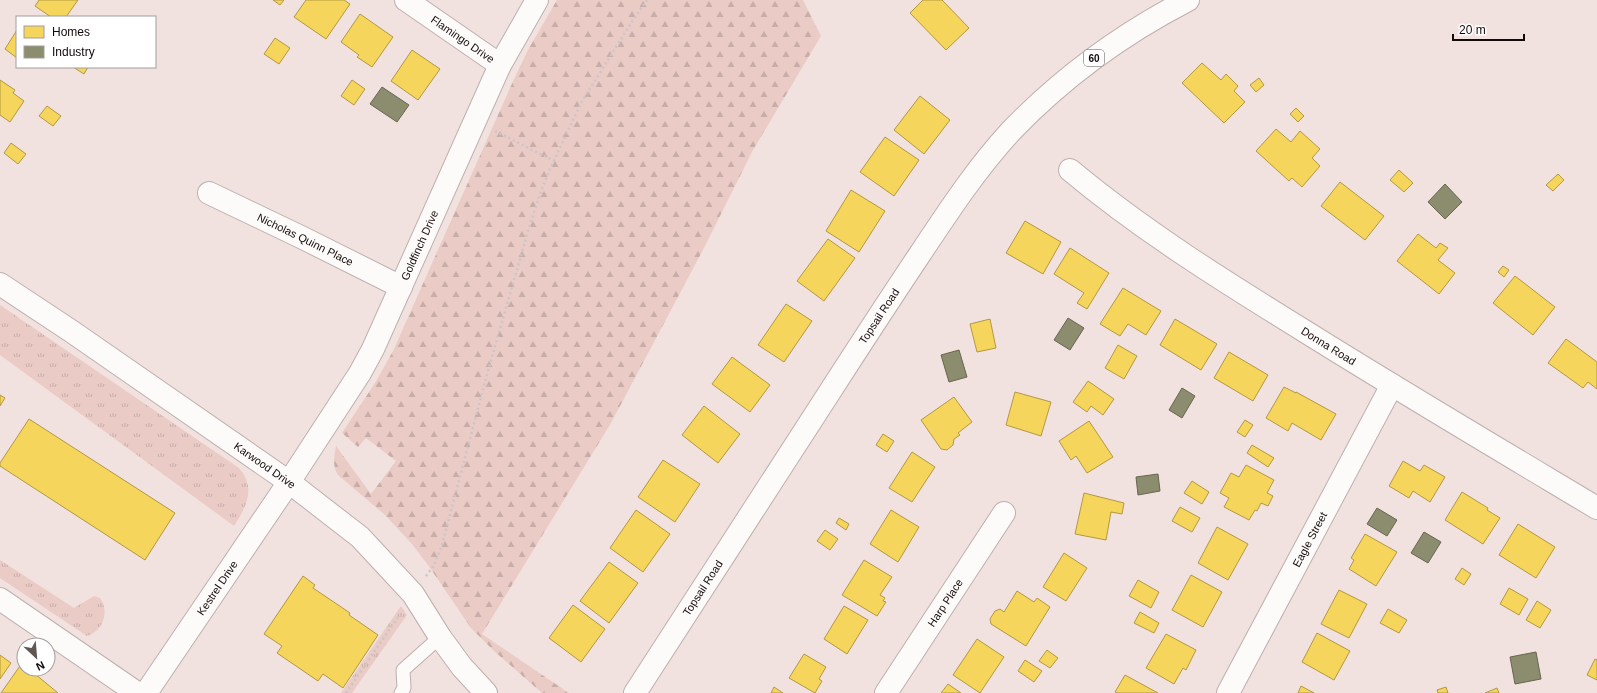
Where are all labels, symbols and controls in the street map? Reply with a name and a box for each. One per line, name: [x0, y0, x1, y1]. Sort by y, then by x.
street label: Flamingo Drive: [429, 13, 497, 65]
legend: [16, 16, 156, 68]
scale bar: [1453, 16, 1524, 42]
text: 20 m: [1459, 23, 1486, 37]
text: Homes: [52, 25, 90, 39]
text: Industry: [52, 45, 95, 59]
road number: 60: [1084, 50, 1104, 66]
street label: Goldfinch Drive: [399, 208, 440, 282]
street label: Nicholas Quinn Place: [255, 211, 355, 268]
street label: Topsail Road: [857, 286, 902, 346]
street label: Donna Road: [1299, 325, 1358, 367]
street label: Karwood Drive: [232, 440, 298, 491]
street label: Eagle Street: [1290, 510, 1329, 569]
street label: Kestrel Drive: [195, 558, 240, 617]
street label: Topsail Road: [680, 558, 725, 618]
street label: Harp Place: [925, 577, 965, 629]
north arrow: [16, 637, 56, 677]
text: N: [34, 659, 47, 673]

